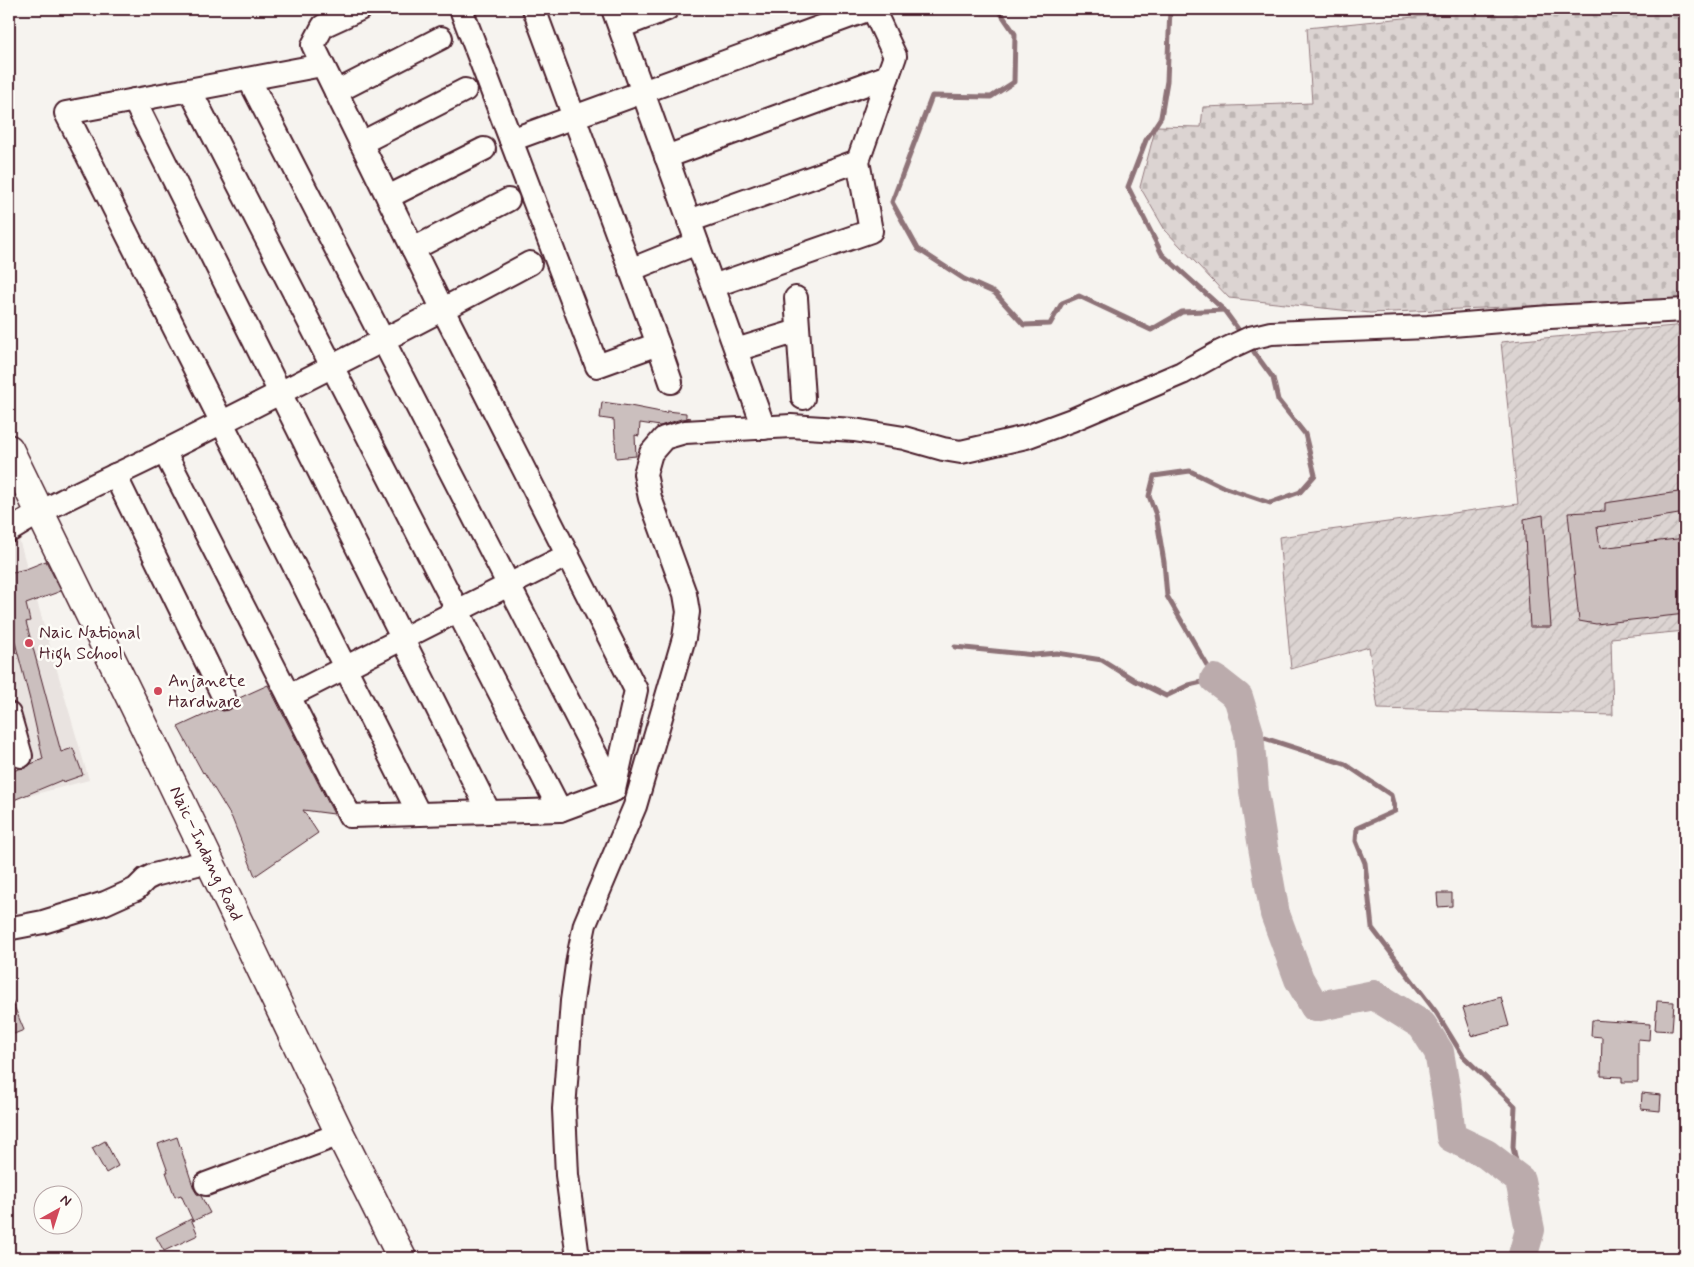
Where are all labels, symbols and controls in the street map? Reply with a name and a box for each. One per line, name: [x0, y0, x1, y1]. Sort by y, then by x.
place label: Naic National High School: [39, 621, 140, 668]
marker: Naic National High School: [23, 637, 35, 649]
place label: Anjanete Hardware: [168, 669, 246, 714]
marker: Anjanete Hardware: [152, 685, 164, 697]
street label: Naic–Indang Road: [163, 782, 248, 925]
north arrow: [32, 1184, 82, 1234]
text: N: [56, 1191, 75, 1211]

